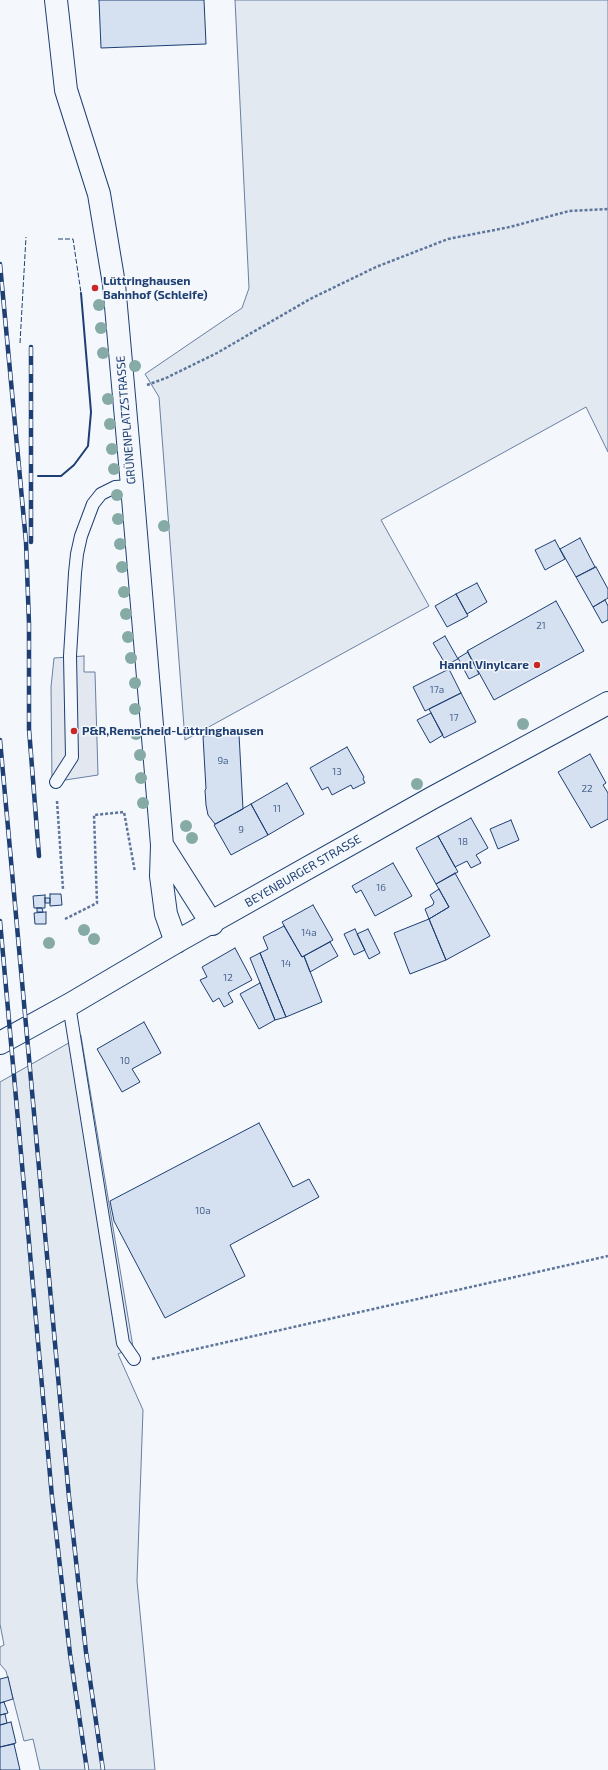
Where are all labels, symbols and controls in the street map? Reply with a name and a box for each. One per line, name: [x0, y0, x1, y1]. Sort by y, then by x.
place label: Lüttringhausen Bahnhof (Schleife): [103, 274, 208, 302]
marker: Lüttringhausen Bahnhof (Schleife): [90, 283, 100, 293]
street label: GRÜNENPLATZSTRASSE: [113, 355, 139, 485]
house number: 21: [536, 620, 546, 632]
place label: Hannl Vinylcare: [439, 658, 529, 672]
marker: Hannl Vinylcare: [532, 660, 542, 670]
house number: 17a: [430, 684, 444, 696]
house number: 17: [449, 712, 459, 724]
place label: P&R,Remscheid-Lüttringhausen: [82, 724, 264, 738]
marker: P&R,Remscheid-Lüttringhausen: [69, 726, 79, 736]
house number: 9a: [217, 755, 229, 767]
house number: 13: [332, 766, 342, 778]
house number: 22: [581, 783, 593, 795]
house number: 11: [273, 803, 281, 815]
house number: 9: [238, 824, 244, 836]
street label: BEYENBURGER STRASSE: [242, 832, 364, 910]
house number: 18: [458, 836, 468, 848]
house number: 16: [376, 882, 386, 894]
house number: 14a: [301, 927, 317, 939]
house number: 14: [281, 958, 291, 970]
house number: 12: [223, 972, 233, 984]
house number: 10: [120, 1055, 130, 1067]
house number: 10a: [195, 1205, 211, 1217]

